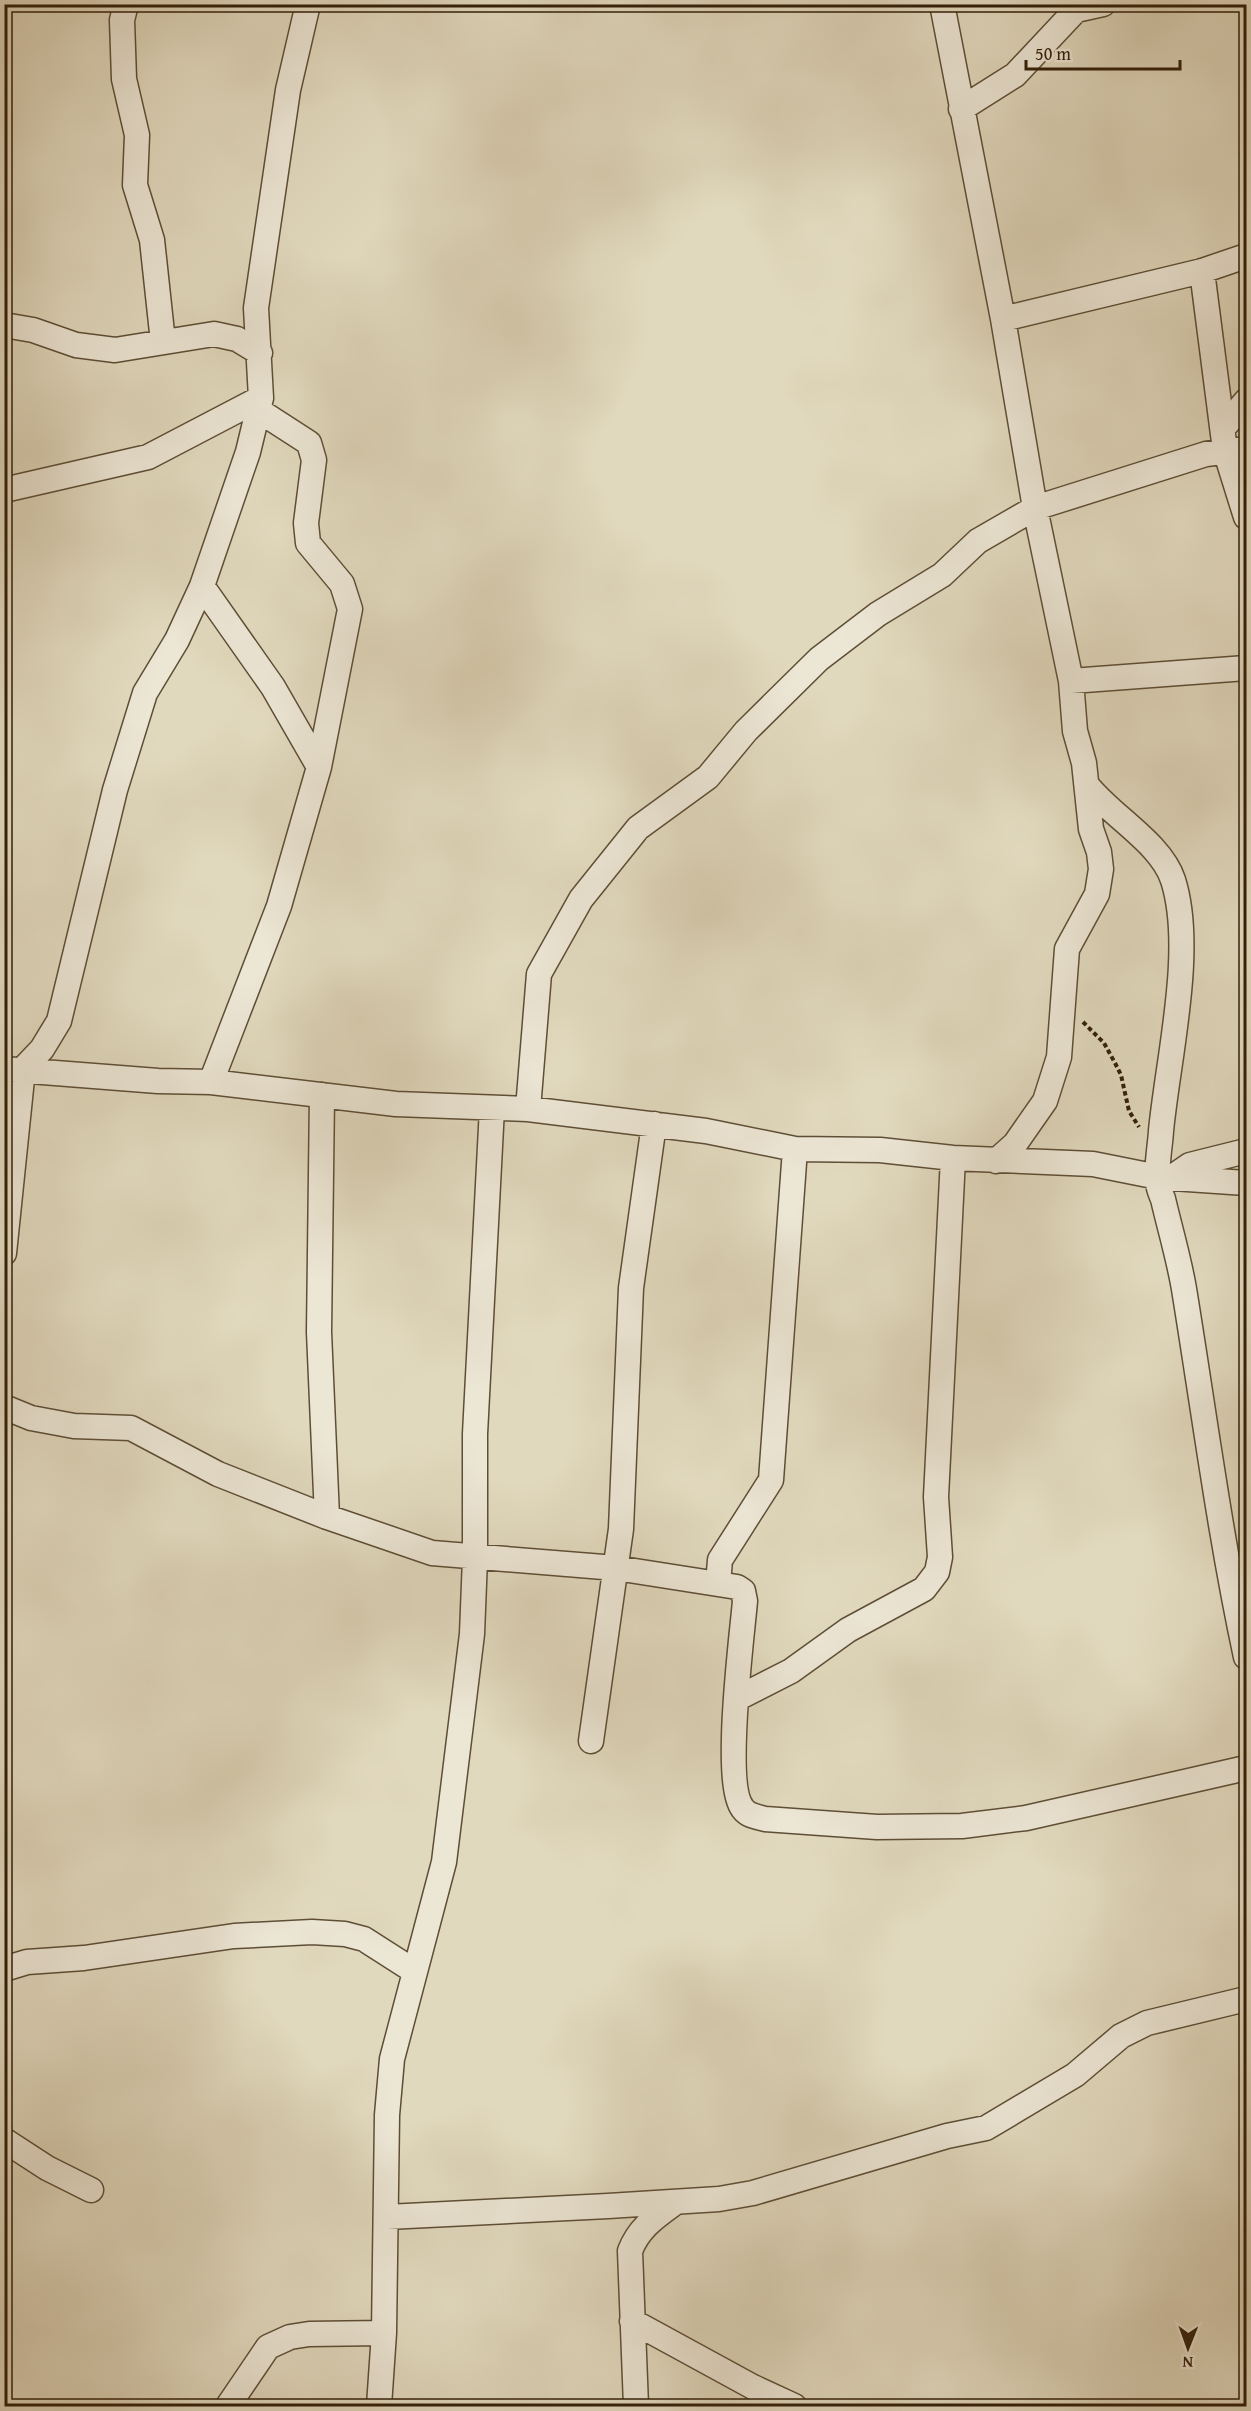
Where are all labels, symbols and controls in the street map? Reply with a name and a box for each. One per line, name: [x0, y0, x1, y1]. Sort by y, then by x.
scale bar: [1026, 33, 1180, 71]
text: 50 m: [1035, 40, 1071, 67]
north arrow: [1158, 2318, 1218, 2378]
text: N: [1182, 2351, 1193, 2375]

